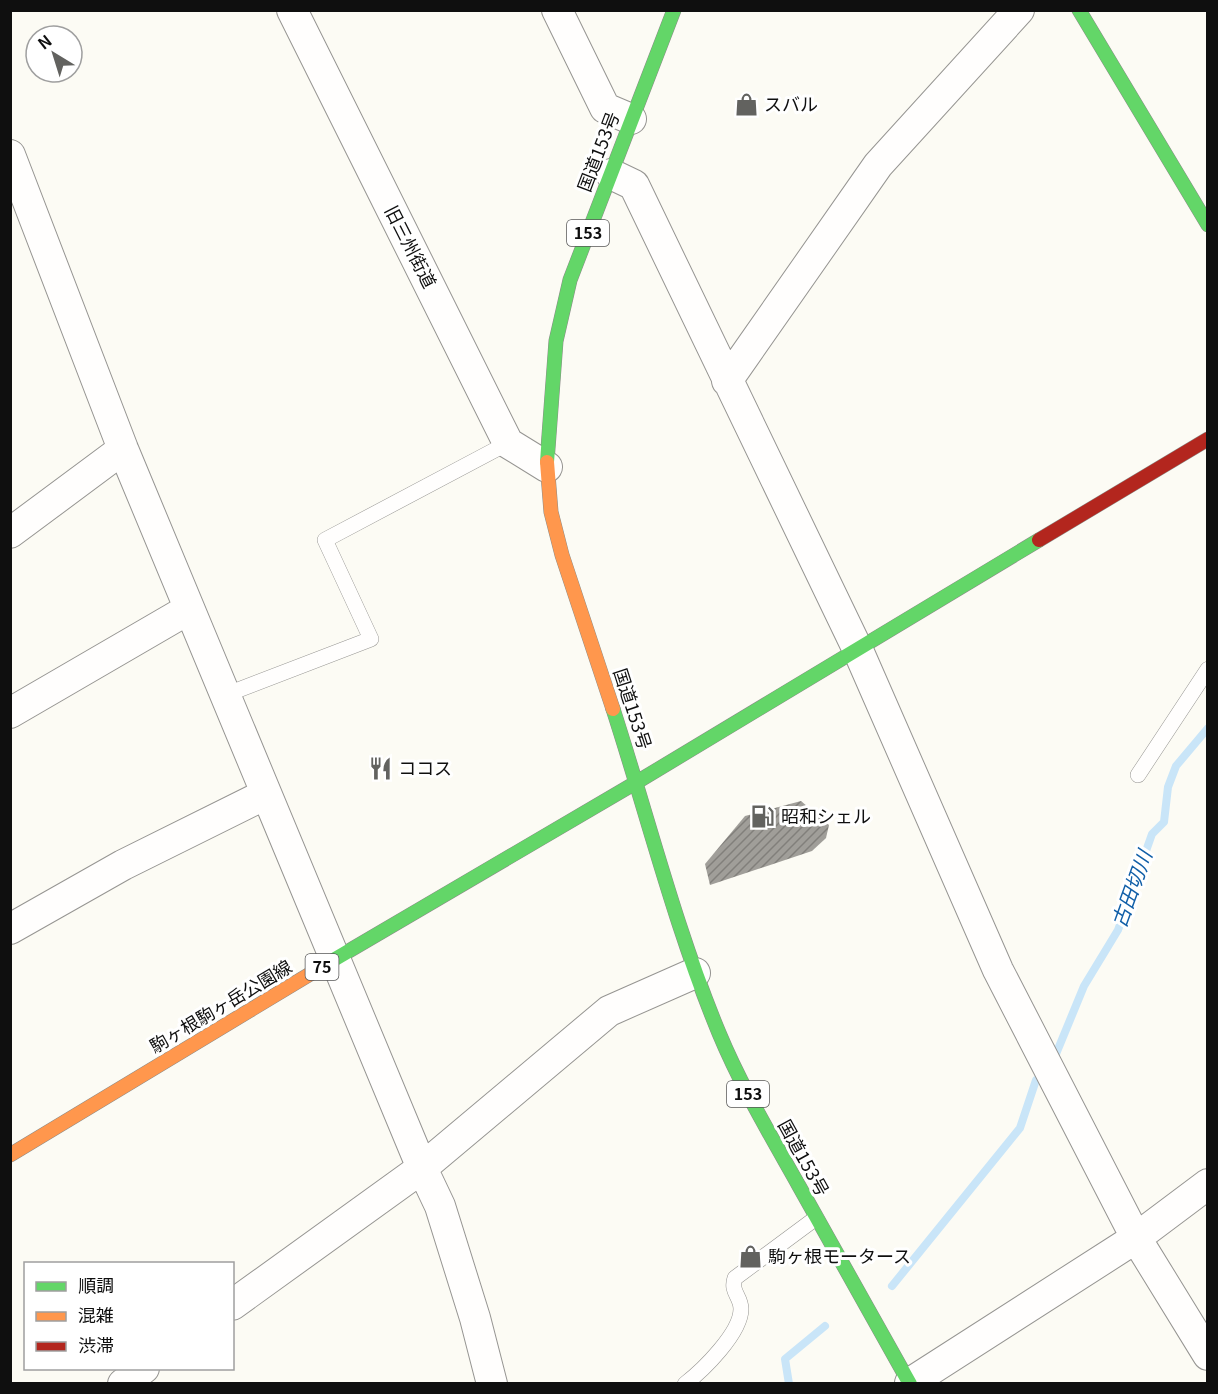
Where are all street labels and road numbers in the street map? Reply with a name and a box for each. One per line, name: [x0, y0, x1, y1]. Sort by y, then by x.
street label: 国道153号: [570, 107, 624, 195]
street label: 旧三州街道: [380, 200, 444, 292]
road number: 153: [567, 220, 609, 246]
street label: 国道153号: [609, 664, 659, 752]
street label: 駒ヶ根駒ヶ岳公園線: [144, 952, 296, 1058]
road number: 75: [306, 954, 338, 980]
road number: 153: [727, 1081, 769, 1107]
street label: 国道153号: [773, 1114, 836, 1200]

